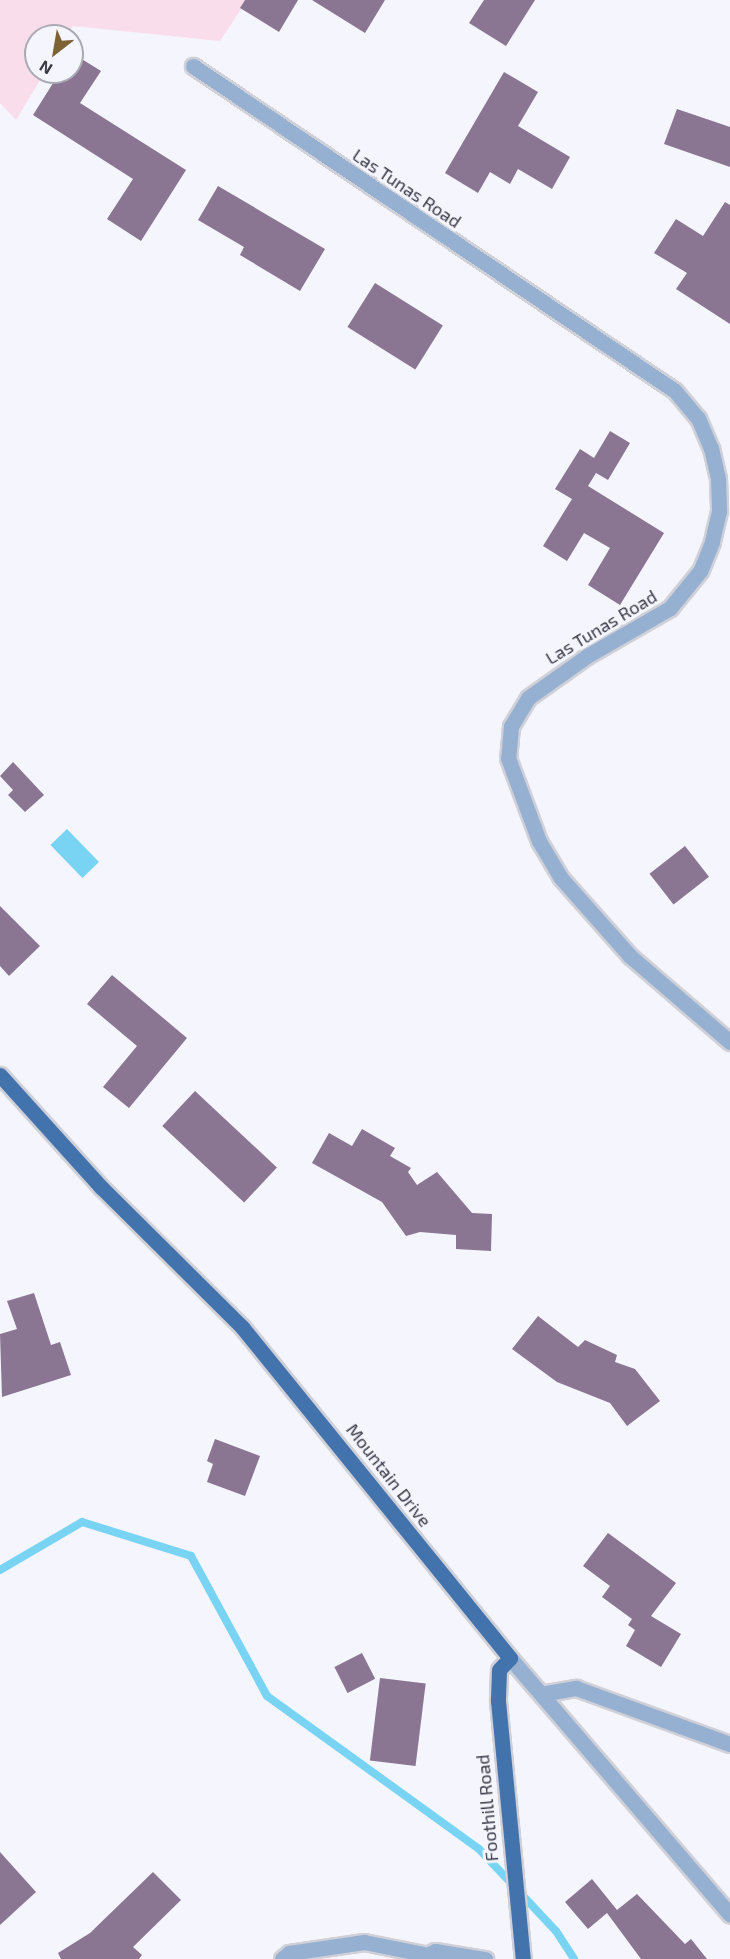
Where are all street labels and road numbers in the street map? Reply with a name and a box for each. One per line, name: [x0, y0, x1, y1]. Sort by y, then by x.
street label: Las Tunas Road: [349, 144, 465, 232]
street label: Las Tunas Road: [541, 585, 661, 669]
street label: Mountain Drive: [342, 1419, 436, 1531]
street label: Foothill Road: [472, 1753, 502, 1863]

